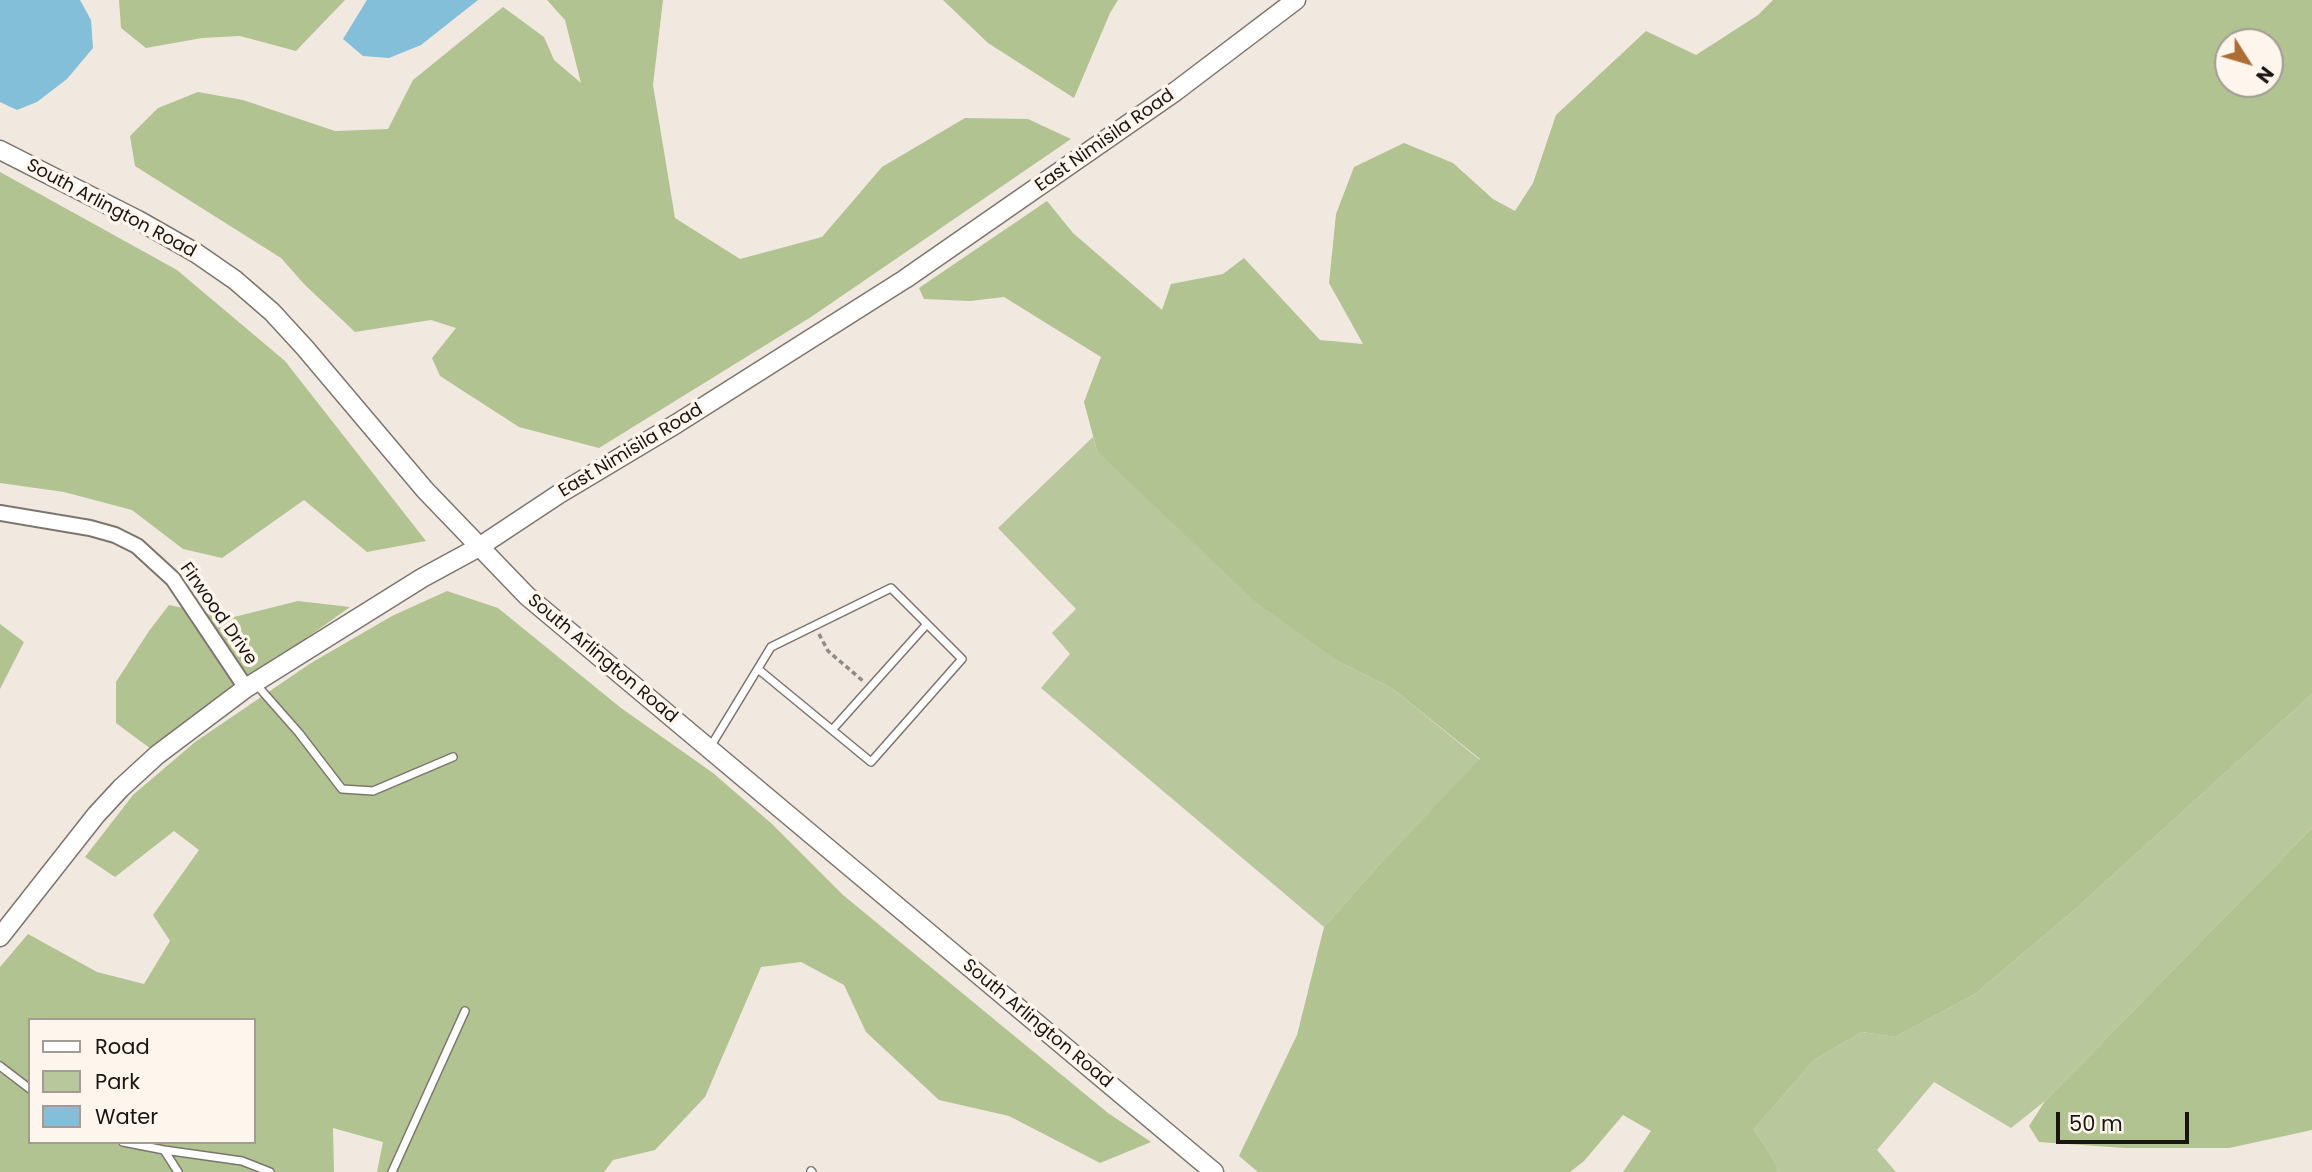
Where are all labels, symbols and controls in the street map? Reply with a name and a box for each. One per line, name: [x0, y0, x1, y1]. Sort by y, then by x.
north arrow: [2214, 28, 2284, 98]
text: N: [2249, 61, 2280, 89]
street label: East Nimisila Road: [1032, 85, 1178, 197]
street label: South Arlington Road: [22, 155, 200, 263]
street label: East Nimisila Road: [555, 399, 707, 503]
street label: Firwood Drive: [175, 559, 261, 669]
street label: South Arlington Road: [523, 590, 681, 728]
street label: South Arlington Road: [958, 955, 1116, 1093]
legend: [28, 1018, 256, 1144]
text: Road: [95, 1032, 150, 1061]
text: Park: [95, 1067, 140, 1096]
scale bar: [2060, 1098, 2193, 1142]
text: Water: [95, 1102, 158, 1131]
text: 50 m: [2069, 1109, 2123, 1138]

